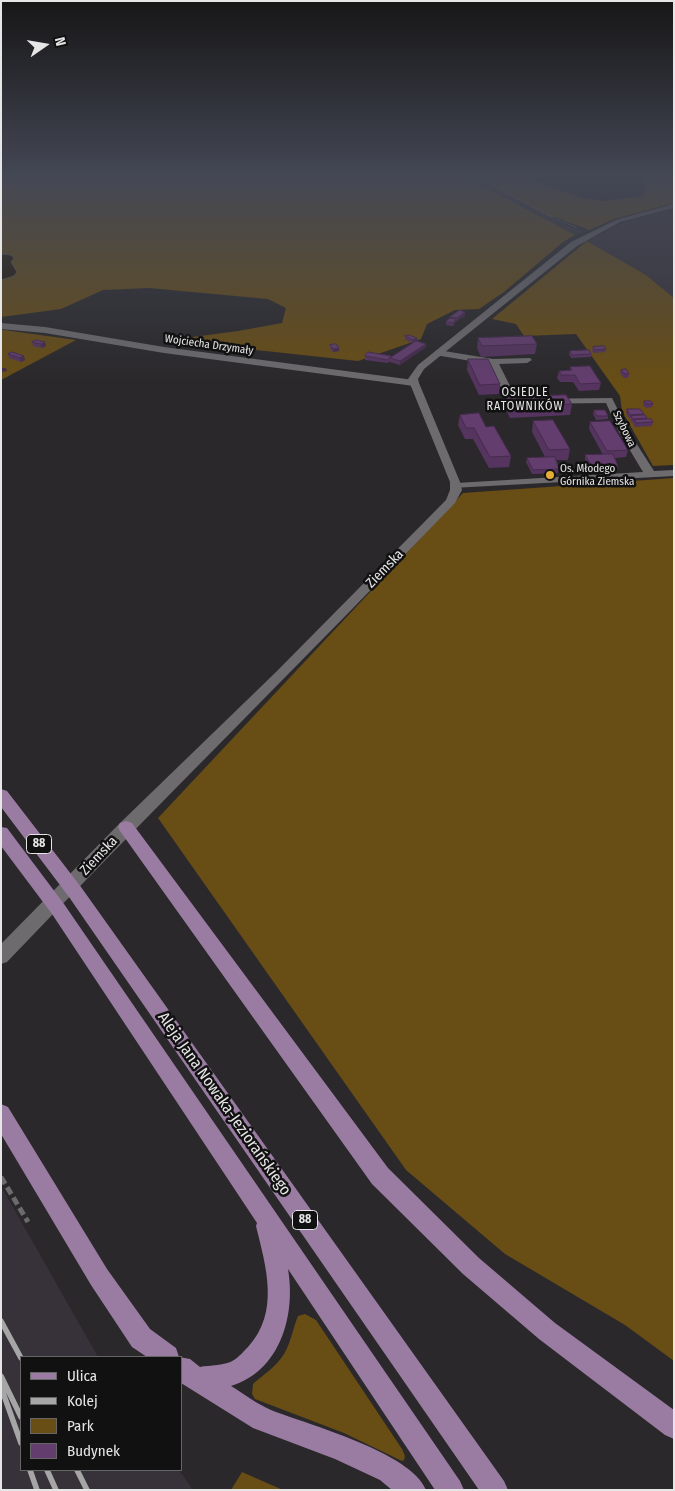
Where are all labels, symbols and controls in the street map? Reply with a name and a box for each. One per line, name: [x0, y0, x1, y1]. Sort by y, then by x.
north arrow: [20, 20, 70, 70]
text: N: [51, 36, 69, 48]
street label: Wojciecha Drzymały: [164, 332, 254, 358]
district label: OSIEDLE RATOWNIKÓW: [485, 386, 565, 414]
street label: Szybowa: [610, 409, 638, 449]
place label: Os. Młodego Górnika Ziemska: [560, 462, 634, 488]
marker: Os. Młodego Górnika Ziemska: [544, 469, 556, 481]
street label: Ziemska: [363, 546, 407, 592]
street label: Ziemska: [77, 833, 121, 879]
road number: 88: [26, 834, 52, 854]
street label: Aleja Jana Nowaka-Jeziorańskiego: [153, 1009, 295, 1199]
road number: 88: [292, 1210, 318, 1230]
legend: [20, 1356, 182, 1471]
text: Ulica: [67, 1367, 97, 1385]
text: Kolej: [67, 1392, 98, 1410]
text: Park: [67, 1417, 94, 1435]
text: Budynek: [67, 1442, 120, 1460]

